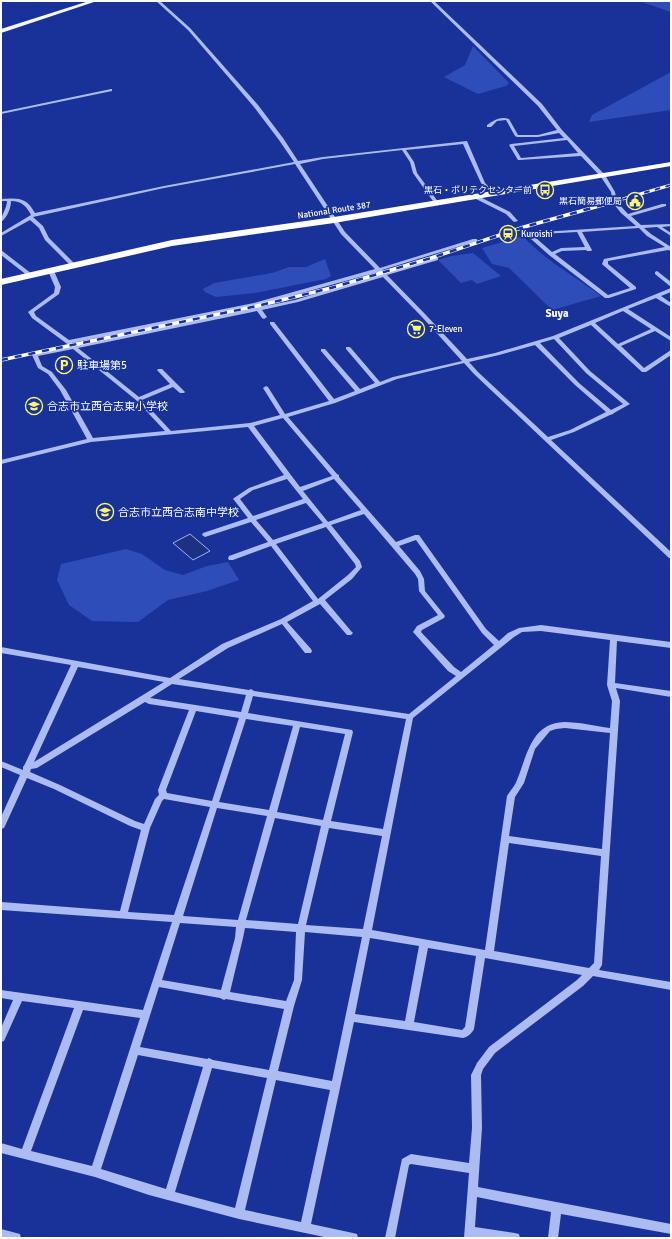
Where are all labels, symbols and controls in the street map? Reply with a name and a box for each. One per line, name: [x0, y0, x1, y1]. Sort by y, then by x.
bus stop icon: 黒石・ポリテクセンター前: [535, 180, 555, 200]
place label: 黒石・ポリテクセンター前: [424, 185, 532, 196]
public building icon: 黒石簡易郵便局: [625, 191, 645, 211]
place label: 黒石簡易郵便局: [559, 196, 622, 207]
street label: National Route 387: [297, 199, 372, 222]
station icon: Kuroishi: [498, 224, 518, 244]
place label: Kuroishi: [521, 229, 553, 240]
district label: Suya: [545, 307, 569, 320]
supermarket icon: 7-Eleven: [406, 319, 426, 339]
place label: 7-Eleven: [429, 324, 463, 335]
parking icon: 駐車場第5: [54, 355, 74, 375]
place label: 駐車場第5: [77, 359, 127, 372]
school or university icon: 合志市立西合志東小学校: [24, 396, 44, 416]
place label: 合志市立西合志東小学校: [47, 400, 168, 413]
school or university icon: 合志市立西合志南中学校: [95, 502, 115, 522]
place label: 合志市立西合志南中学校: [118, 506, 239, 519]

